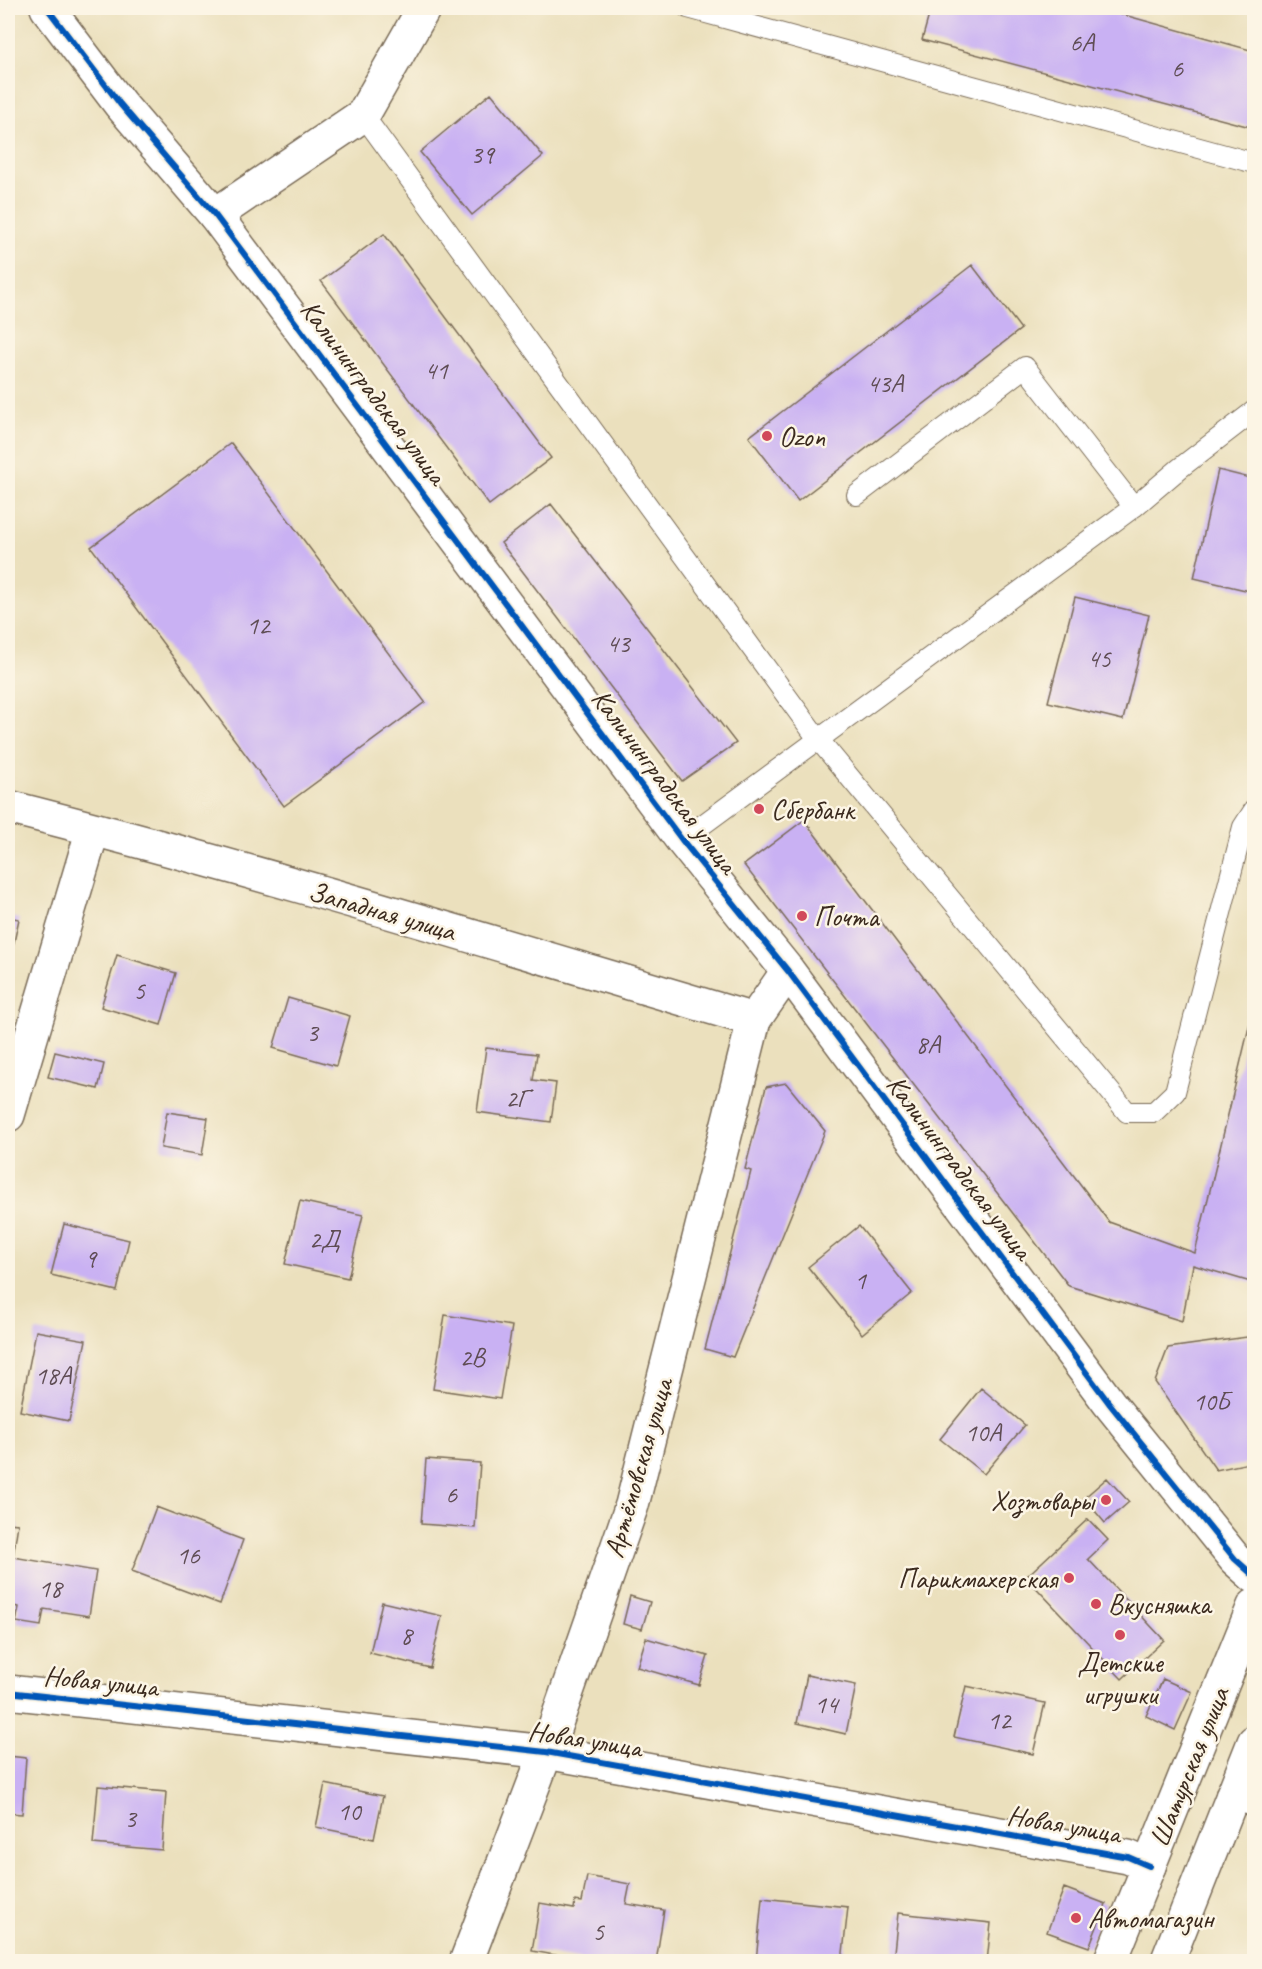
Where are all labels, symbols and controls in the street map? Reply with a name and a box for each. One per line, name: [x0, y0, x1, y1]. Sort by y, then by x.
house number: 6А: [1070, 26, 1096, 59]
house number: 6: [1171, 52, 1184, 85]
house number: 39: [470, 138, 496, 171]
street label: Калининградская улица: [293, 293, 456, 493]
house number: 41: [424, 354, 449, 387]
house number: 43А: [867, 367, 905, 400]
place label: Ozon: [779, 419, 825, 454]
marker: Ozon: [760, 429, 774, 443]
house number: 12: [246, 609, 272, 642]
house number: 43: [606, 627, 632, 660]
house number: 45: [1087, 642, 1112, 675]
street label: Калининградская улица: [584, 682, 747, 882]
place label: Сбербанк: [771, 792, 857, 827]
marker: Сбербанк: [752, 802, 766, 816]
street label: Западная улица: [305, 873, 461, 949]
place label: Почта: [814, 899, 880, 934]
marker: Почта: [795, 909, 809, 923]
house number: 5: [133, 974, 146, 1007]
house number: 3: [306, 1016, 320, 1049]
house number: 8А: [916, 1028, 942, 1061]
street label: Калининградская улица: [879, 1068, 1042, 1268]
house number: 2Г: [505, 1082, 534, 1115]
house number: 2Д: [309, 1223, 341, 1256]
house number: 9: [84, 1242, 98, 1275]
house number: 1: [854, 1264, 867, 1297]
house number: 2В: [459, 1341, 486, 1374]
house number: 18А: [35, 1359, 73, 1392]
street label: Артёмовская улица: [596, 1372, 681, 1562]
house number: 10Б: [1193, 1385, 1233, 1418]
house number: 10А: [965, 1416, 1003, 1449]
house number: 6: [445, 1478, 458, 1511]
place label: Хозтовары: [991, 1483, 1096, 1519]
marker: Хозтовары: [1099, 1493, 1113, 1507]
house number: 16: [176, 1539, 201, 1572]
place label: Парикмахерская: [898, 1561, 1059, 1596]
marker: Парикмахерская: [1062, 1571, 1076, 1585]
house number: 18: [38, 1572, 64, 1605]
place label: Вкусняшка: [1108, 1587, 1213, 1622]
marker: Вкусняшка: [1089, 1597, 1103, 1611]
house number: 8: [400, 1619, 414, 1652]
marker: Детские игрушки: [1113, 1628, 1127, 1642]
place label: Детские игрушки: [1077, 1645, 1164, 1712]
street label: Новая улица: [42, 1658, 162, 1705]
street label: Шатурская улица: [1141, 1681, 1238, 1852]
house number: 14: [814, 1688, 840, 1721]
house number: 12: [987, 1704, 1013, 1737]
street label: Новая улица: [526, 1713, 647, 1766]
house number: 10: [337, 1795, 363, 1828]
street label: Новая улица: [1005, 1797, 1126, 1852]
house number: 3: [124, 1802, 138, 1835]
place label: Автомагазин: [1088, 1901, 1216, 1936]
marker: Автомагазин: [1069, 1911, 1083, 1925]
house number: 5: [592, 1915, 605, 1948]

